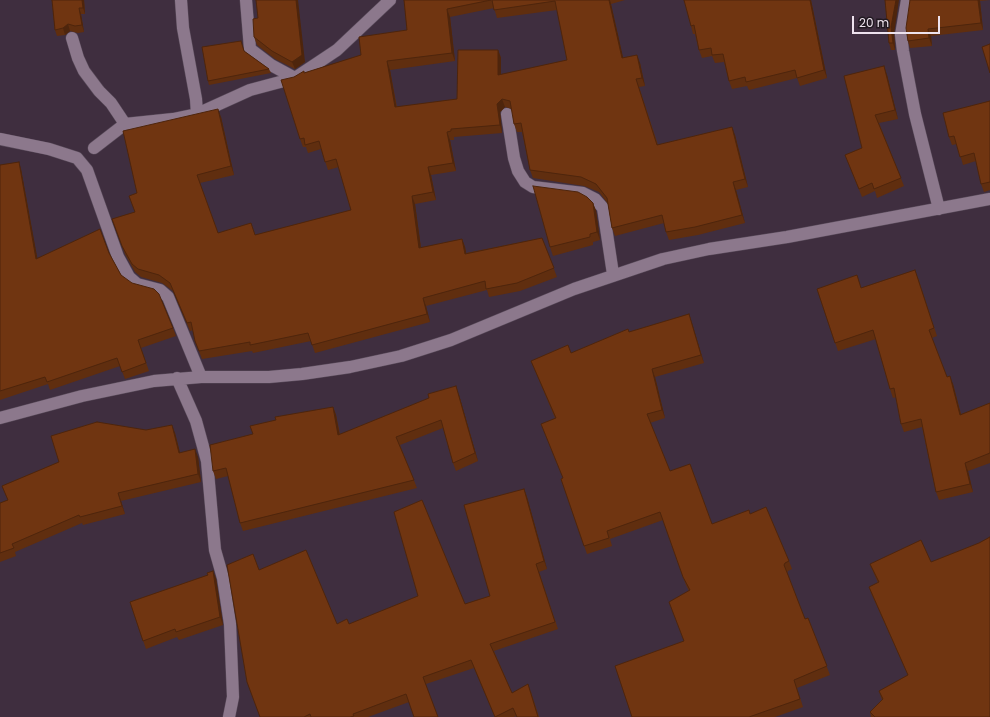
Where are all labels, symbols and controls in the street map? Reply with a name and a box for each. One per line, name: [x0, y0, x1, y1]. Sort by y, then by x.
scale bar: [854, 8, 942, 34]
text: 20 m: [859, 14, 889, 31]

